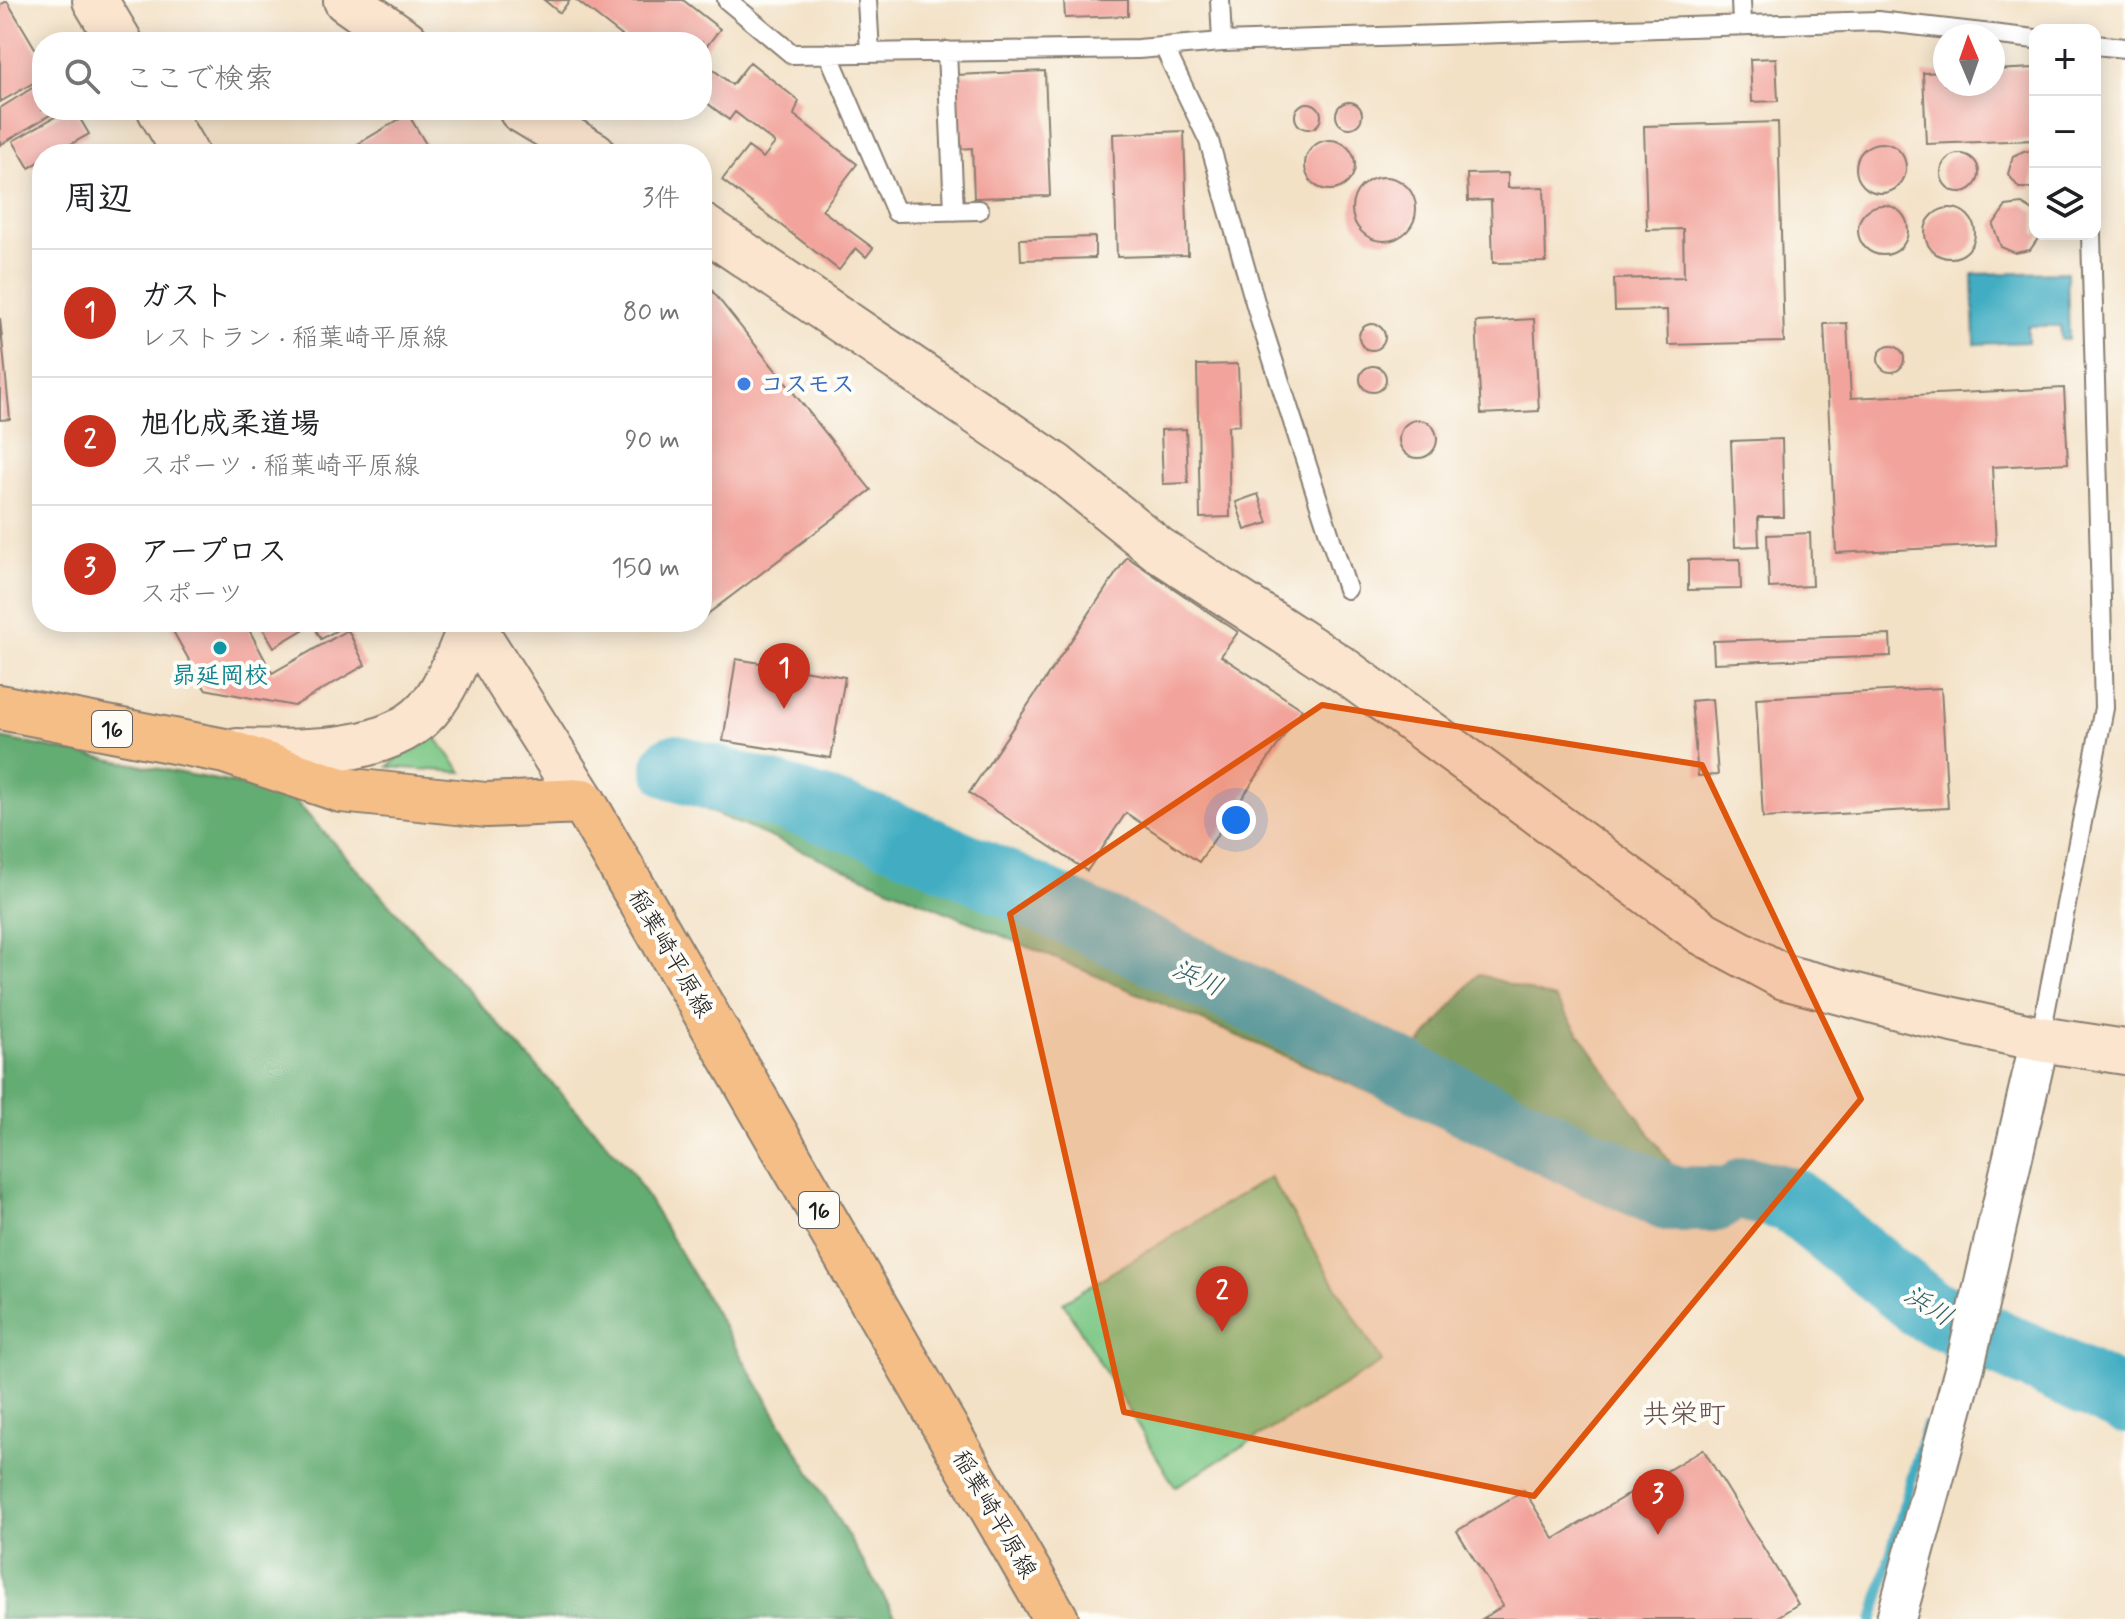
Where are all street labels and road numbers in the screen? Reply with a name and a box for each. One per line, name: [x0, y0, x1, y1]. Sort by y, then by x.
road number: 16: [92, 711, 132, 747]
street label: 稲葉崎平原線: [620, 884, 719, 1024]
road number: 16: [799, 1192, 839, 1228]
street label: 稲葉崎平原線: [944, 1445, 1043, 1585]

